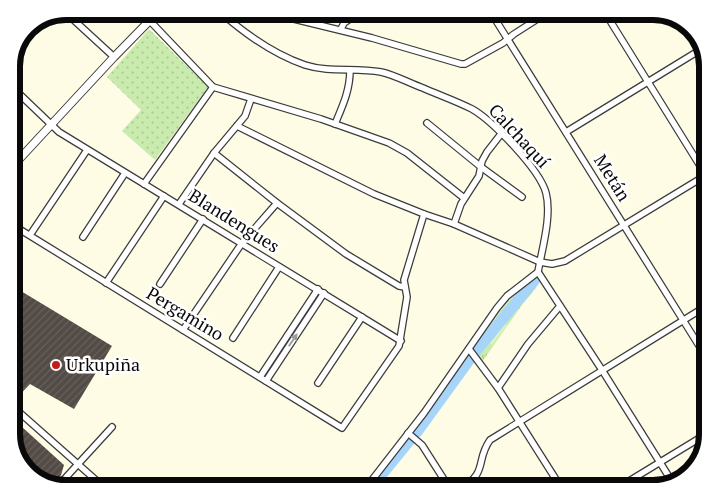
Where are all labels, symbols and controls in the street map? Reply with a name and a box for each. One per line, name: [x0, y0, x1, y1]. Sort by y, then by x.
street label: Calchaquí: [484, 98, 556, 173]
street label: Metán: [589, 149, 637, 206]
street label: Blandengues: [185, 183, 284, 258]
street label: Pergamino: [142, 281, 229, 346]
one-way arrow: [288, 334, 298, 347]
place label: Urkupiña: [66, 352, 140, 376]
marker: Urkupiña: [50, 359, 62, 371]

